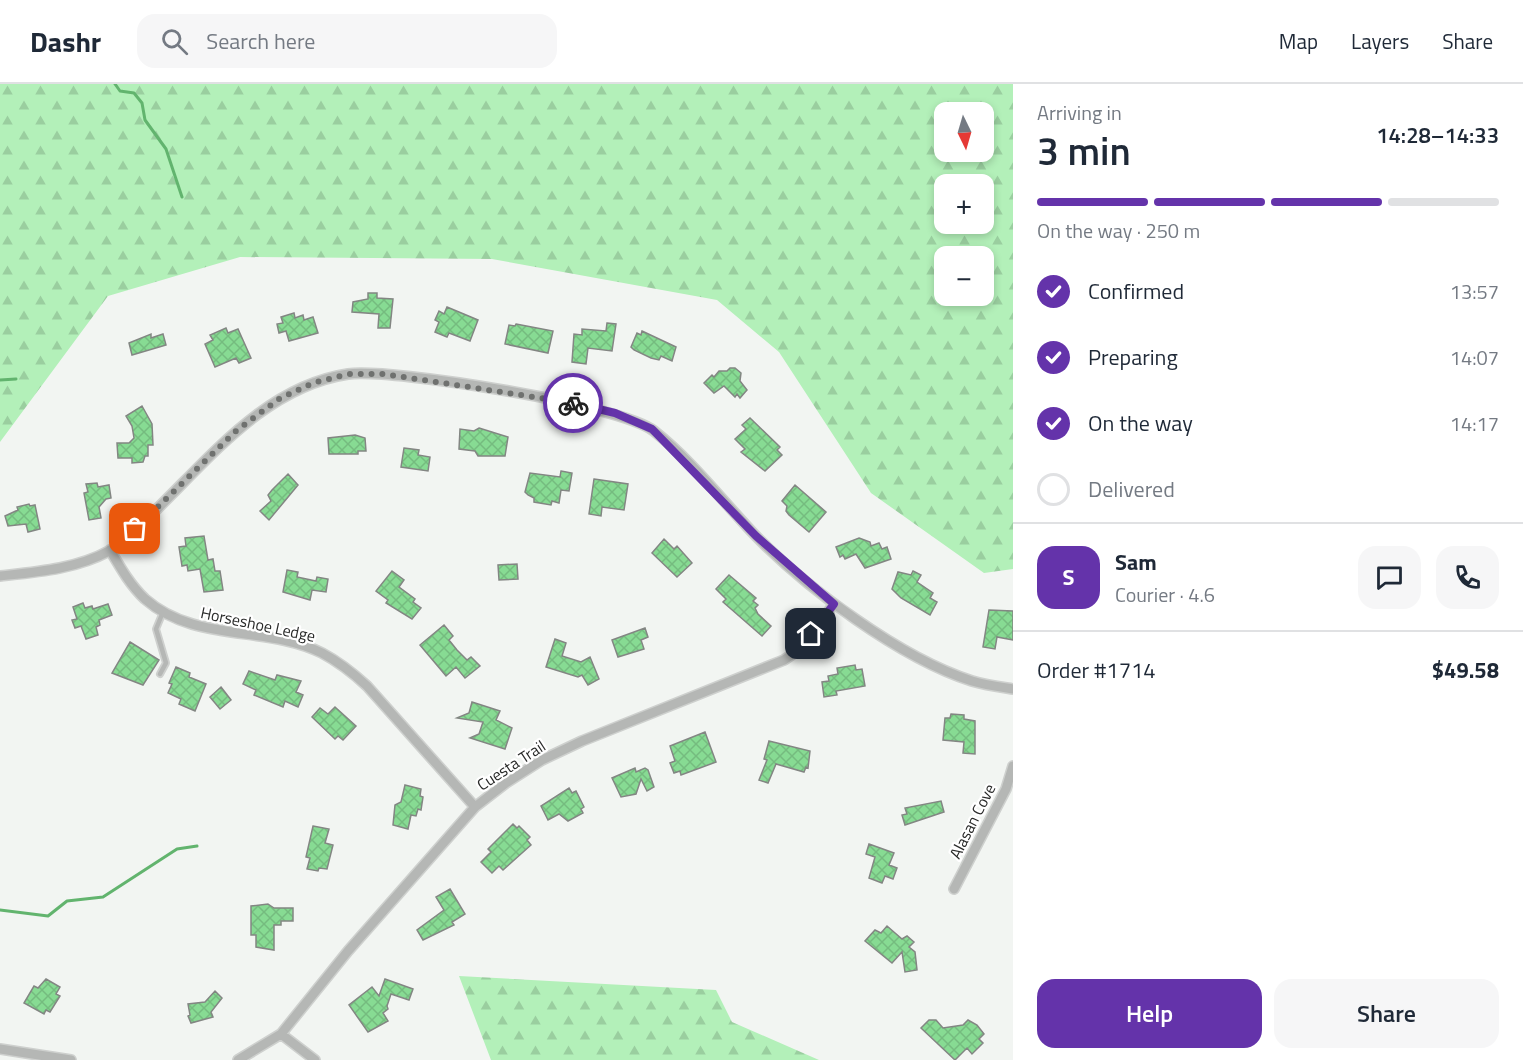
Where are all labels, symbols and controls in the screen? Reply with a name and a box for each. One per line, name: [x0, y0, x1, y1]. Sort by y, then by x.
search box: [137, 14, 557, 68]
text: Dashr: [30, 20, 101, 63]
text: Search here: [206, 24, 315, 58]
icon: search: [158, 25, 191, 58]
text: Map: [1279, 25, 1318, 57]
text: Layers: [1351, 25, 1409, 57]
text: Share: [1442, 25, 1493, 57]
text: Arriving in: [1037, 97, 1122, 128]
north arrow: [934, 102, 994, 162]
map controls: [934, 102, 994, 306]
text: 14:28–14:33: [1376, 118, 1499, 152]
text: 3 min: [1037, 121, 1131, 180]
button: +: [934, 174, 994, 234]
text: On the way · 250 m: [1037, 215, 1200, 246]
button: −: [934, 246, 994, 306]
text: Confirmed: [1088, 274, 1184, 308]
icon: check: [1037, 275, 1070, 308]
text: 13:57: [1450, 276, 1499, 307]
text: Preparing: [1088, 340, 1178, 374]
icon: check: [1037, 341, 1070, 374]
text: 14:07: [1450, 342, 1499, 373]
courier: [543, 373, 603, 433]
icon: bike: [557, 387, 590, 420]
text: On the way: [1088, 406, 1193, 440]
icon: check: [1037, 407, 1070, 440]
text: 14:17: [1450, 408, 1499, 439]
text: Delivered: [1088, 472, 1175, 506]
pin: [109, 503, 160, 554]
icon: bag: [118, 512, 151, 545]
text: Sam: [1115, 545, 1157, 579]
button: chat: [1358, 546, 1421, 609]
button: phone: [1436, 546, 1499, 609]
text: S: [1063, 560, 1074, 594]
text: Courier · 4.6: [1115, 579, 1215, 610]
street label: Horseshoe Ledge: [198, 600, 318, 648]
pin: [785, 608, 836, 659]
icon: home: [794, 617, 827, 650]
text: Order #1714: [1037, 653, 1156, 687]
text: $49.58: [1432, 653, 1499, 687]
street label: Cuesta Trail: [472, 734, 550, 796]
street label: Alasan Cove: [943, 779, 1001, 863]
button: Help: [1037, 979, 1262, 1048]
button: Share: [1274, 979, 1499, 1048]

